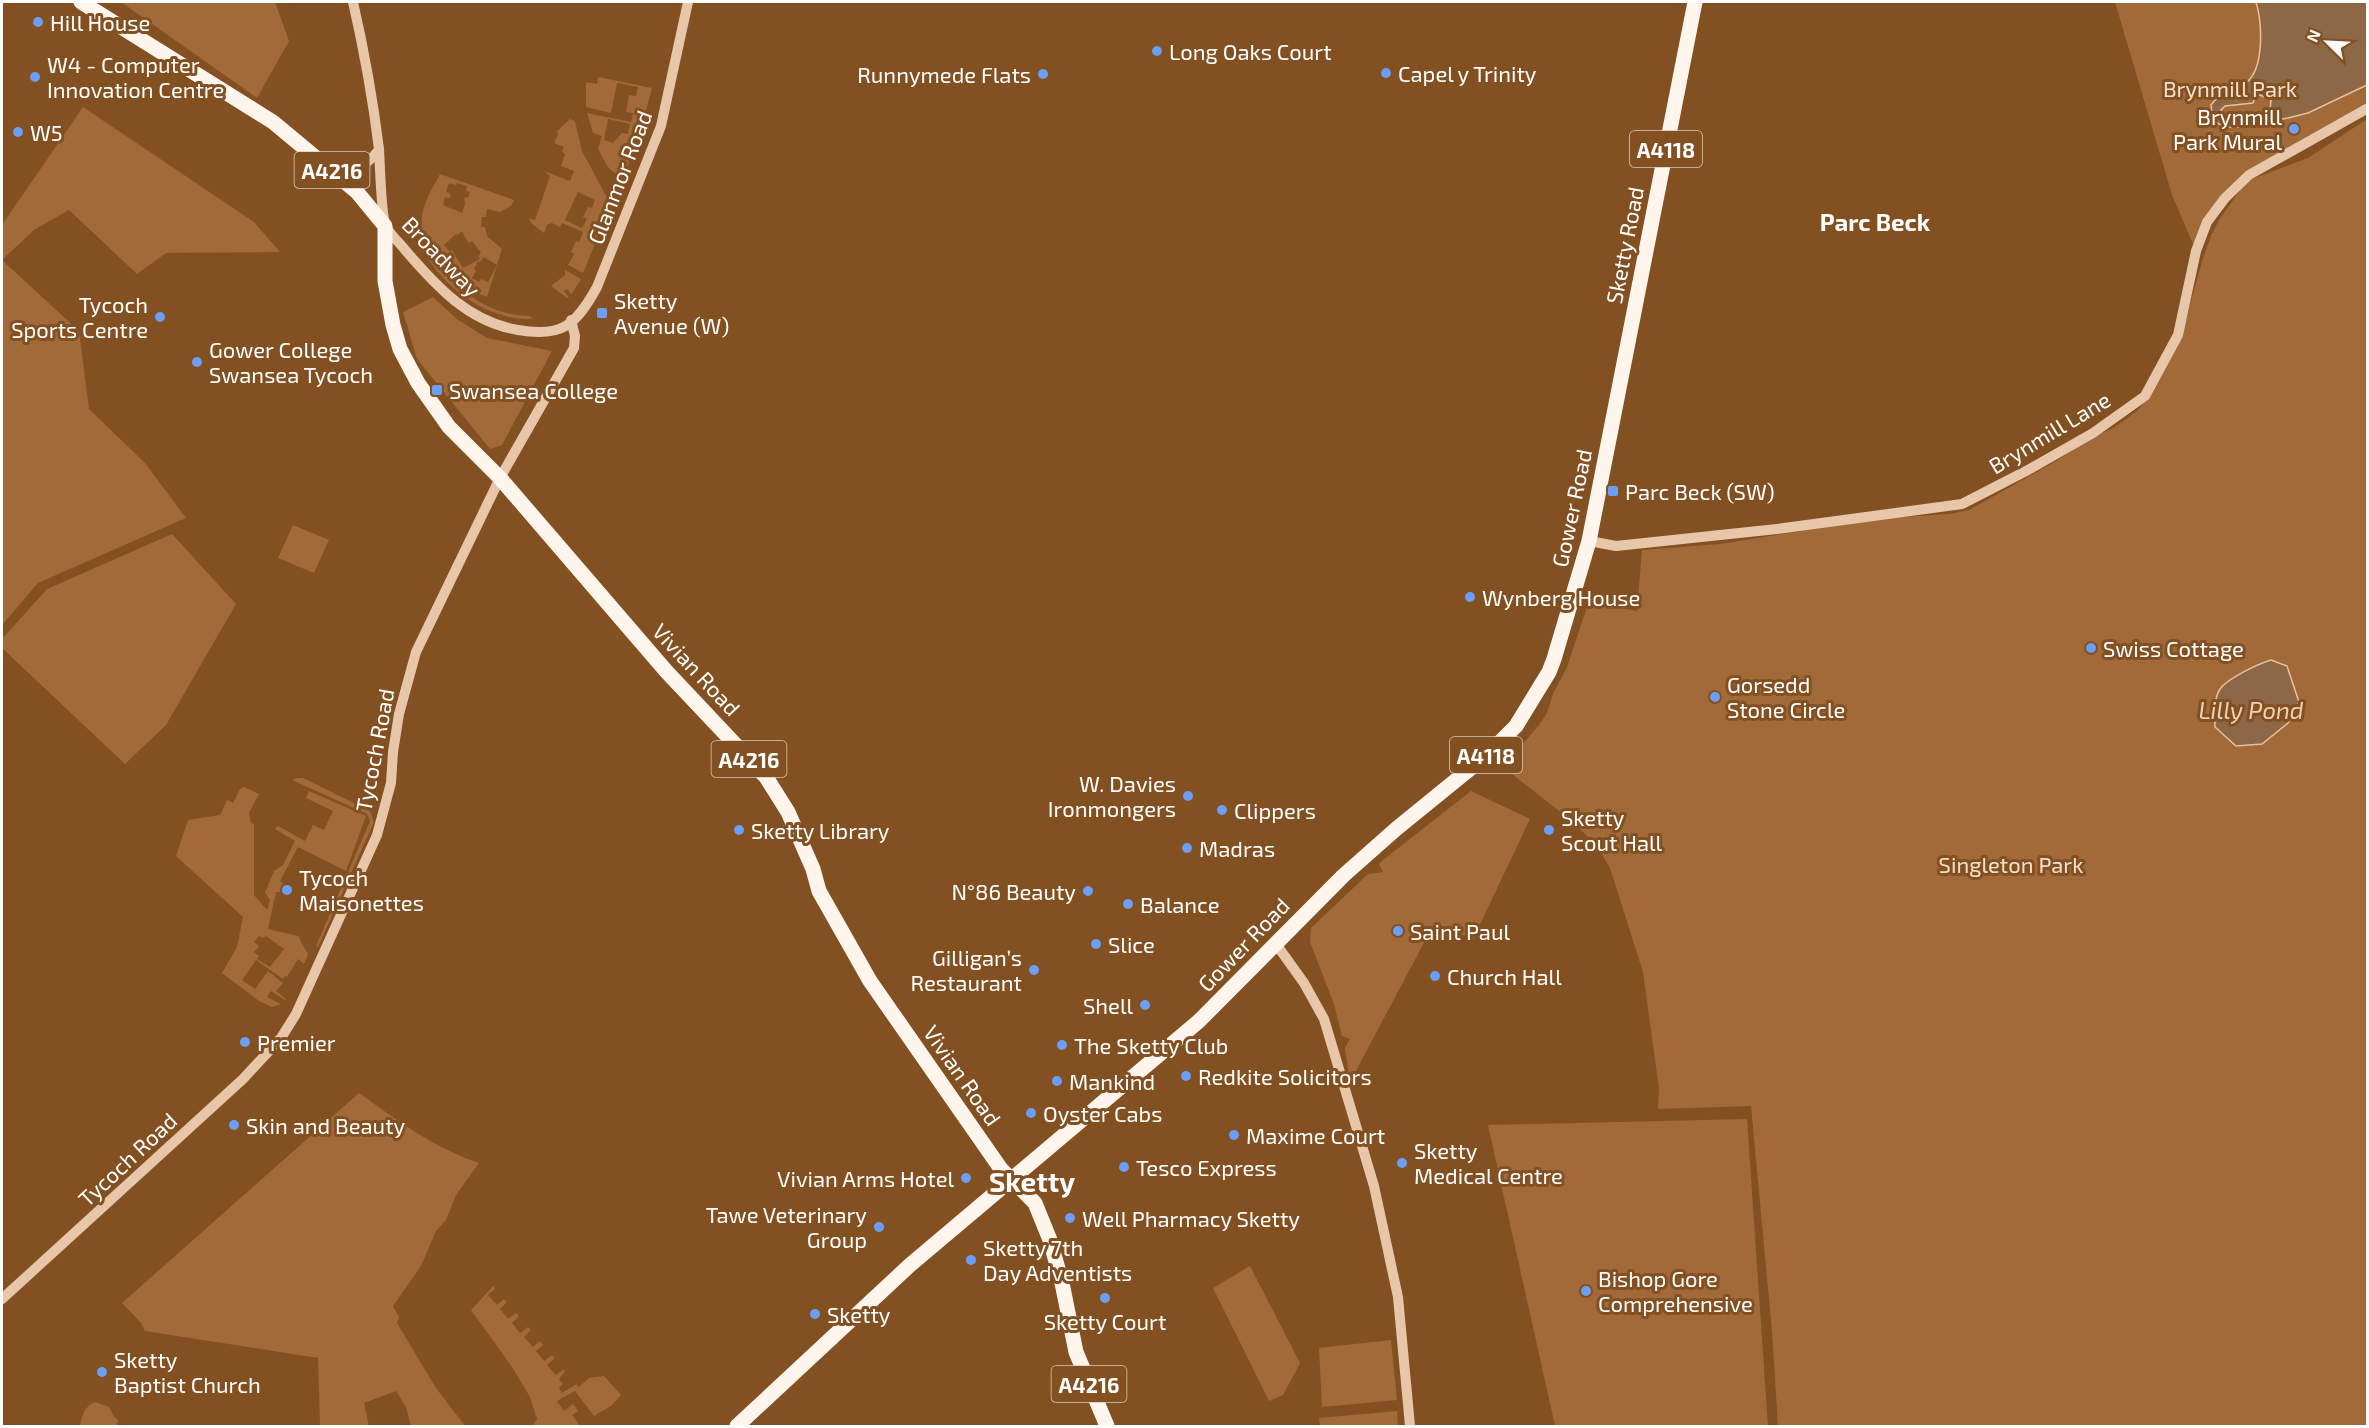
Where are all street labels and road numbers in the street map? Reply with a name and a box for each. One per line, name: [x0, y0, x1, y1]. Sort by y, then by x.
street label: Glanmor Road: [582, 107, 656, 247]
road number: A4118: [1630, 131, 1702, 167]
road number: A4216: [294, 152, 370, 188]
street label: Sketty Road: [1600, 184, 1648, 306]
street label: Broadway: [398, 211, 487, 302]
street label: Brynmill Lane: [1984, 386, 2114, 478]
street label: Gower Road: [1546, 447, 1596, 569]
street label: Vivian Road: [648, 618, 746, 720]
street label: Tycoch Road: [349, 686, 399, 814]
road number: A4118: [1450, 737, 1522, 773]
road number: A4216: [712, 741, 786, 777]
street label: Gower Road: [1192, 892, 1294, 996]
street label: Vivian Road: [919, 1020, 1007, 1130]
street label: Tycoch Road: [72, 1107, 182, 1211]
road number: A4216: [1052, 1366, 1126, 1402]

